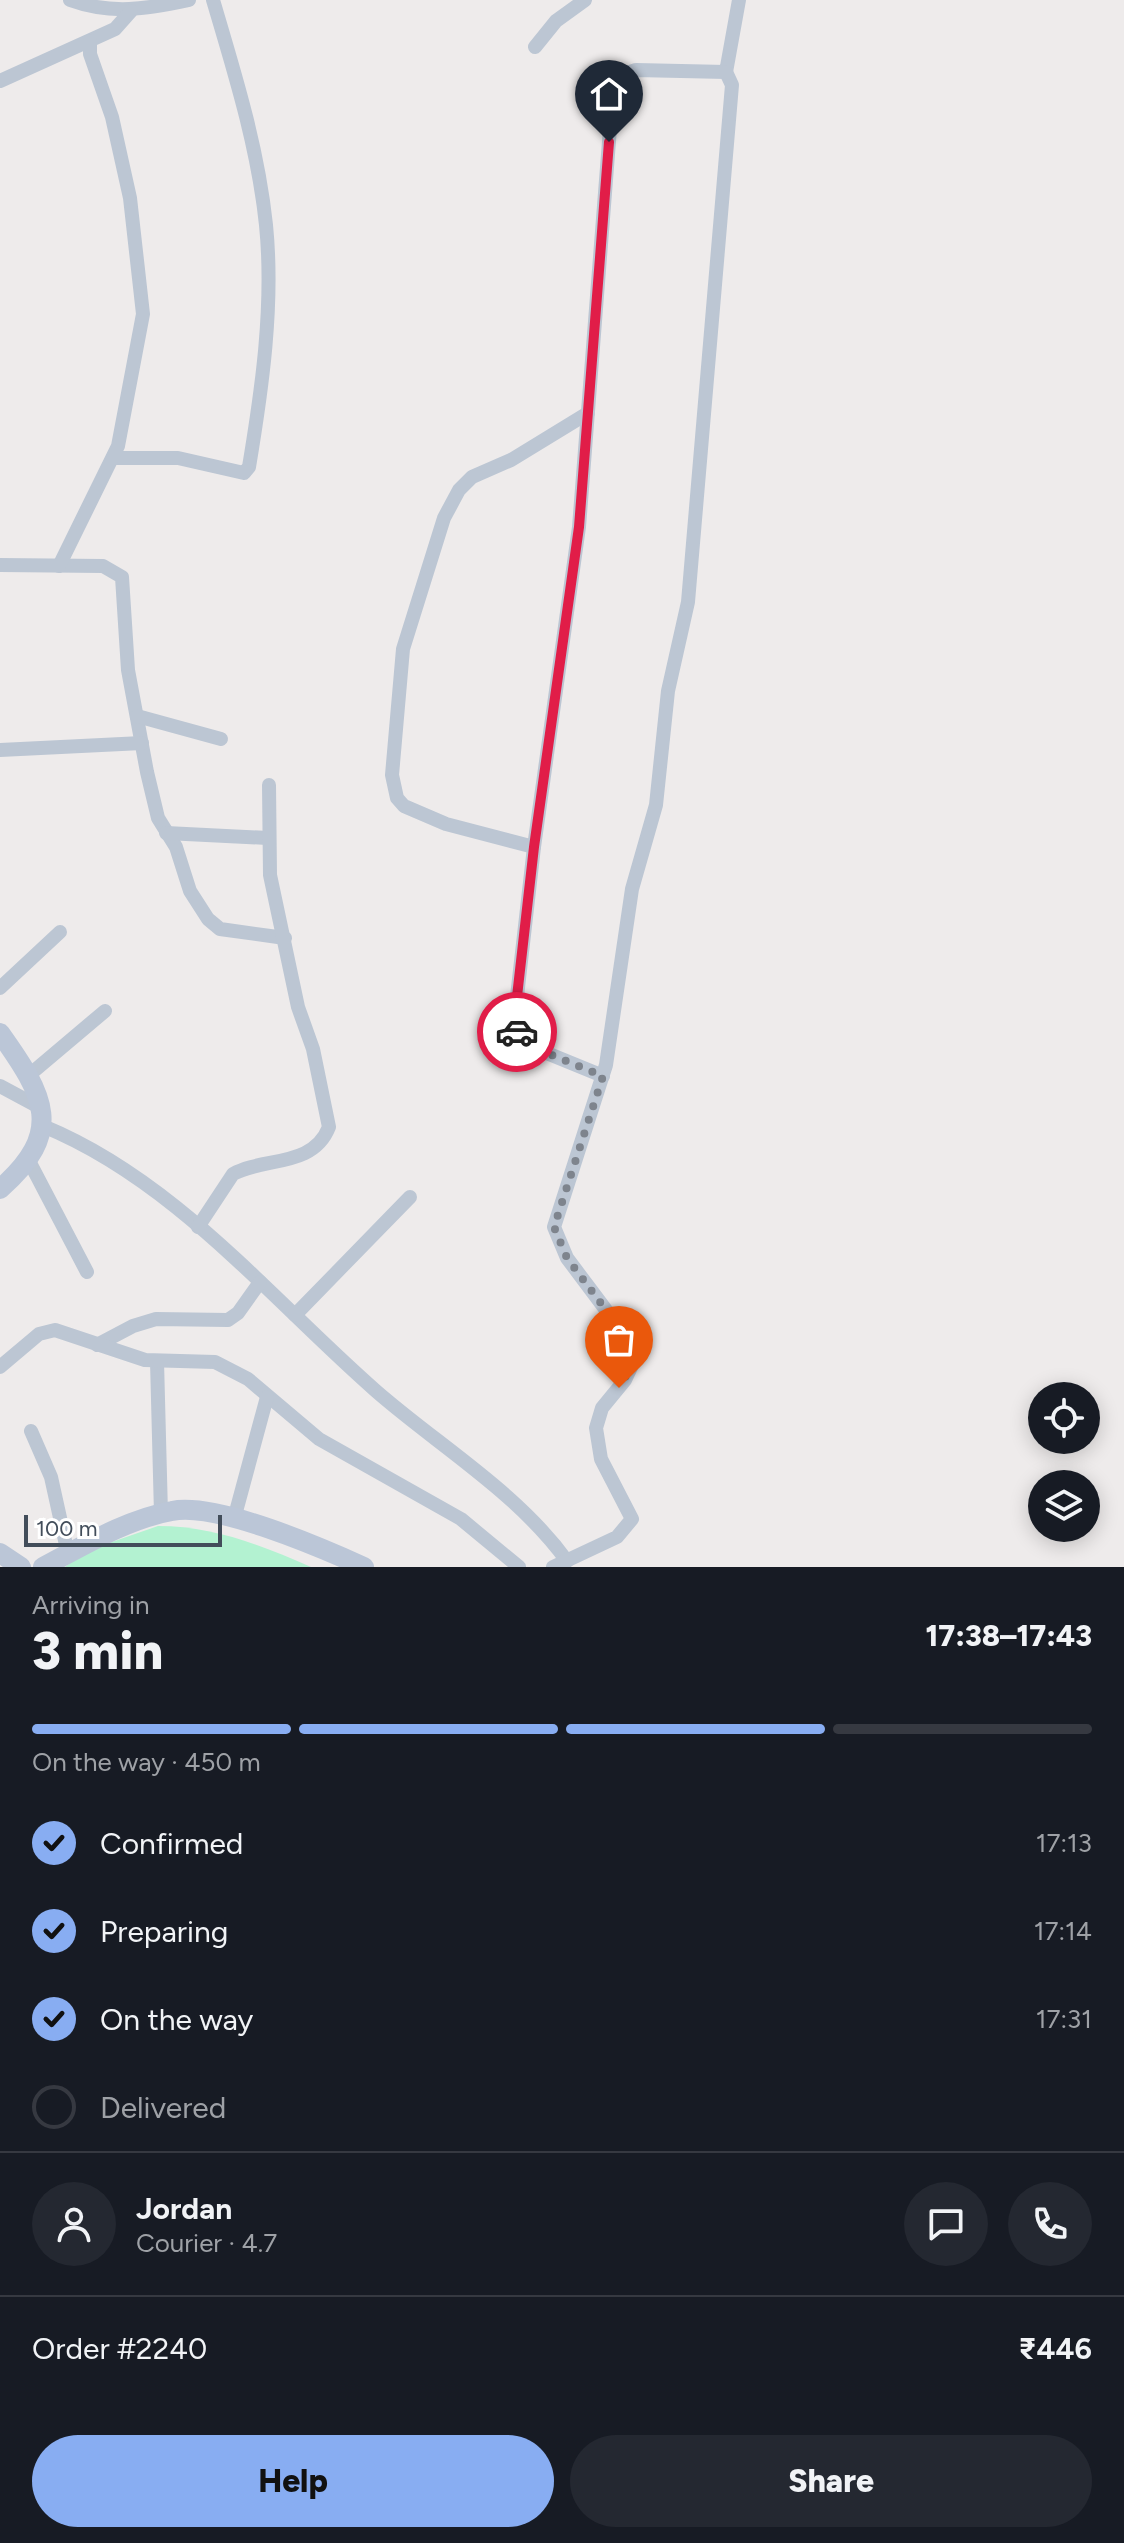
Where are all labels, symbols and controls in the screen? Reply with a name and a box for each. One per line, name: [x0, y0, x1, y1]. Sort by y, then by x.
pin: [575, 60, 643, 142]
icon: home: [587, 72, 631, 116]
courier: [477, 992, 557, 1072]
icon: car: [495, 1010, 539, 1054]
pin: [585, 1306, 653, 1388]
icon: bag: [597, 1318, 641, 1362]
map controls: [1028, 1382, 1100, 1542]
button: locate: [1028, 1382, 1100, 1454]
button: layers: [1028, 1470, 1100, 1542]
scale bar: [24, 1511, 222, 1547]
text: 100 m: [36, 1515, 97, 1542]
text: Arriving in: [32, 1589, 150, 1621]
text: 17:38–17:43: [926, 1617, 1092, 1654]
text: 3 min: [32, 1620, 163, 1682]
text: On the way · 450 m: [32, 1746, 261, 1778]
icon: check: [32, 1821, 76, 1865]
text: Confirmed: [100, 1825, 243, 1862]
text: 17:13: [1036, 1827, 1092, 1859]
icon: check: [32, 1909, 76, 1953]
text: Preparing: [100, 1913, 228, 1950]
text: 17:14: [1034, 1915, 1092, 1947]
icon: check: [32, 1997, 76, 2041]
text: On the way: [100, 2001, 253, 2038]
text: 17:31: [1036, 2003, 1092, 2035]
text: Delivered: [100, 2089, 226, 2126]
button: person: [32, 2182, 116, 2266]
button: chat: [904, 2182, 988, 2266]
button: phone: [1008, 2182, 1092, 2266]
text: Jordan: [136, 2190, 232, 2227]
text: Courier · 4.7: [136, 2227, 277, 2259]
text: Order #2240: [32, 2330, 207, 2367]
text: ₹446: [1019, 2330, 1092, 2367]
button: Help: [32, 2435, 554, 2527]
button: Share: [570, 2435, 1092, 2527]

